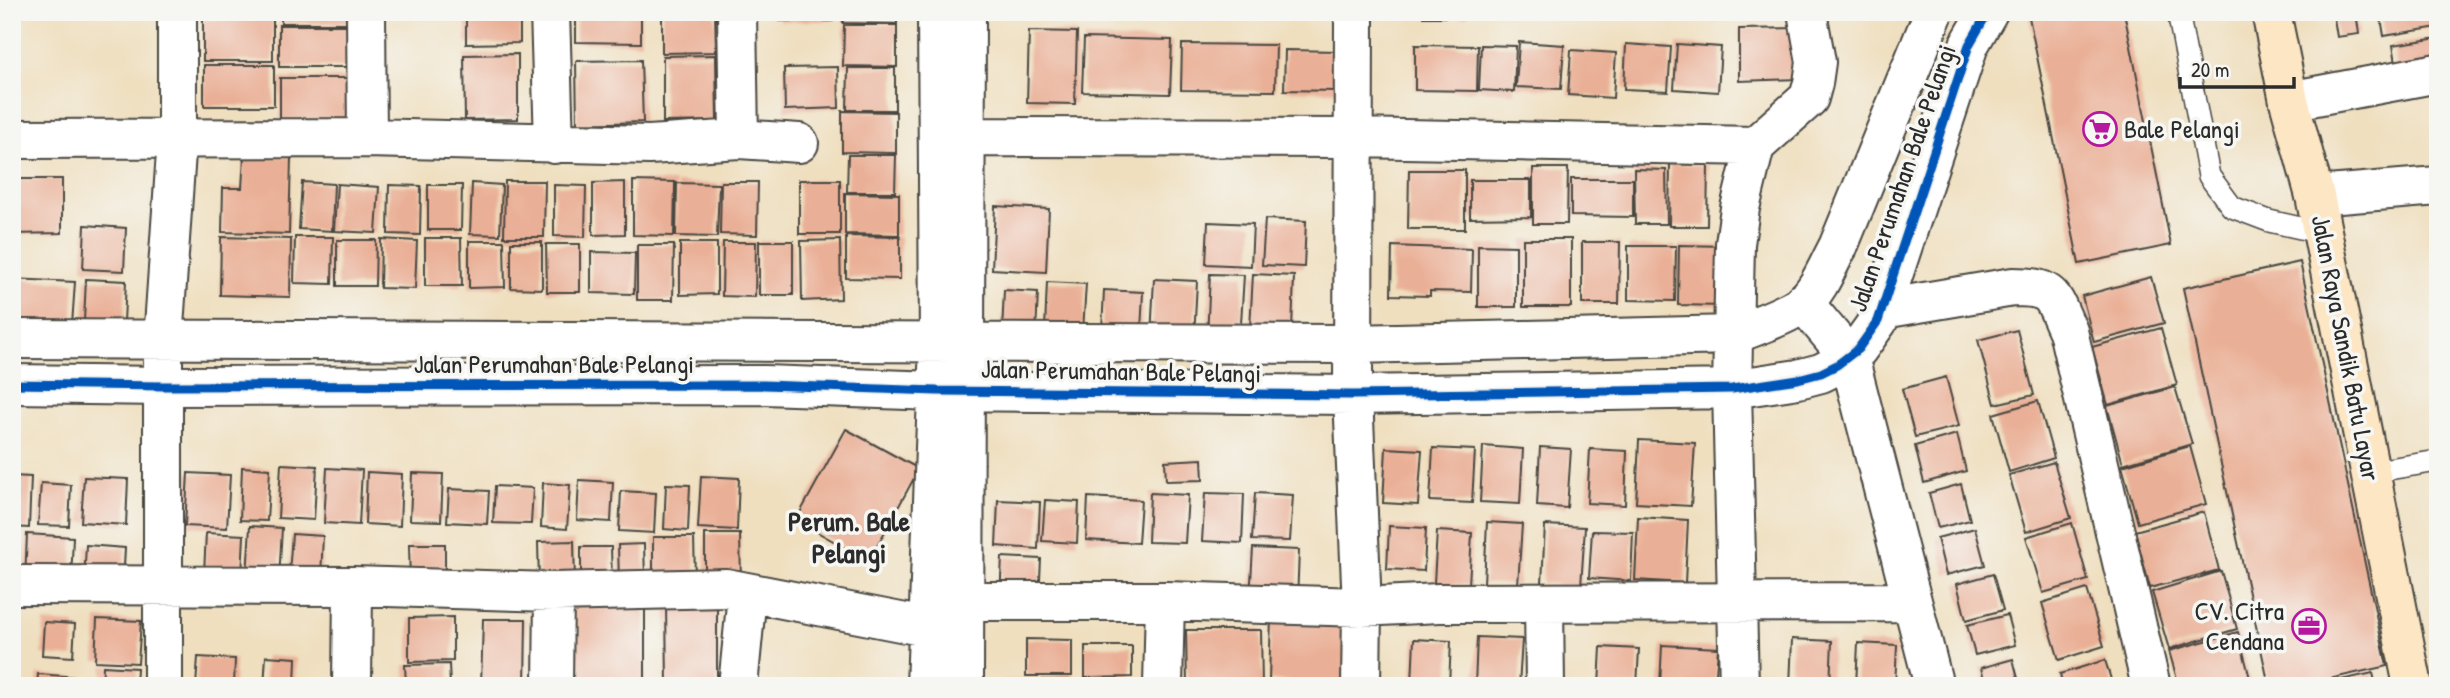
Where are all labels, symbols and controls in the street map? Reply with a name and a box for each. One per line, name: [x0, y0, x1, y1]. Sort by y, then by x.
street label: Jalan Perumahan Bale Pelangi: [1839, 40, 1964, 316]
scale bar: [2180, 46, 2294, 90]
text: 20 m: [2191, 55, 2229, 84]
supermarket icon: Bale Pelangi: [2081, 110, 2119, 148]
place label: Bale Pelangi: [2124, 111, 2240, 146]
street label: Jalan Raya Sandik Batu Layar: [2304, 212, 2389, 484]
street label: Jalan Perumahan Bale Pelangi: [414, 346, 694, 381]
street label: Jalan Perumahan Bale Pelangi: [981, 351, 1261, 390]
district label: Perum. Bale Pelangi: [788, 502, 911, 573]
place label: CV. Citra Cendana: [2194, 593, 2284, 658]
office icon: CV. Citra Cendana: [2290, 607, 2328, 645]

